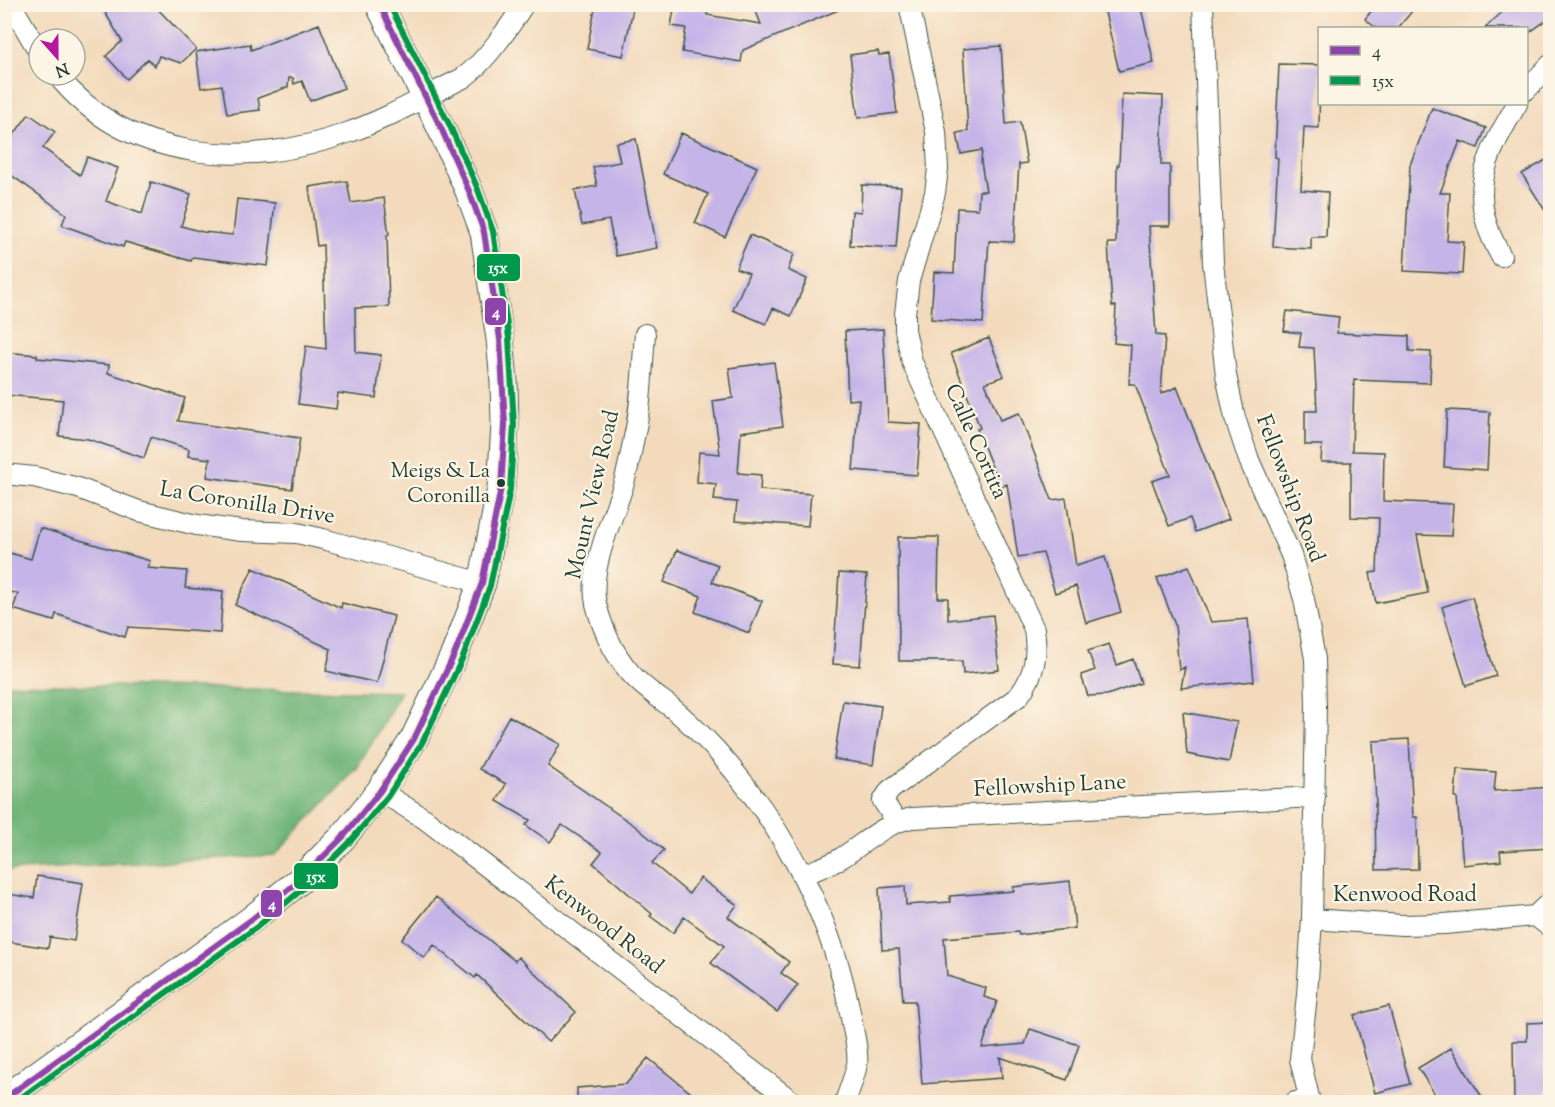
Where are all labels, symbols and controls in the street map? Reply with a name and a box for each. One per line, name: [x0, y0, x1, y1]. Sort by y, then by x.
north arrow: [27, 27, 87, 87]
legend: [1318, 27, 1528, 105]
text: 4: [1372, 40, 1381, 66]
text: N: [51, 56, 72, 82]
text: 15x: [1372, 70, 1394, 96]
line badge: 15x: [476, 253, 521, 282]
text: 15x: [488, 258, 508, 281]
line badge: 4: [484, 297, 507, 326]
text: 4: [491, 302, 500, 325]
street label: Calle Cortita: [935, 379, 1015, 505]
street label: Mount View Road: [559, 407, 629, 583]
street label: Fellowship Road: [1246, 410, 1332, 568]
place label: Meigs & La Coronilla: [391, 458, 490, 512]
street label: La Coronilla Drive: [157, 474, 337, 534]
marker: Meigs & La Coronilla: [495, 477, 507, 489]
street label: Fellowship Lane: [973, 767, 1127, 807]
line badge: 15x: [293, 862, 339, 890]
text: 15x: [306, 867, 326, 890]
street label: Kenwood Road: [536, 869, 670, 983]
street label: Kenwood Road: [1333, 880, 1477, 912]
line badge: 4: [260, 889, 283, 918]
text: 4: [267, 894, 276, 917]

